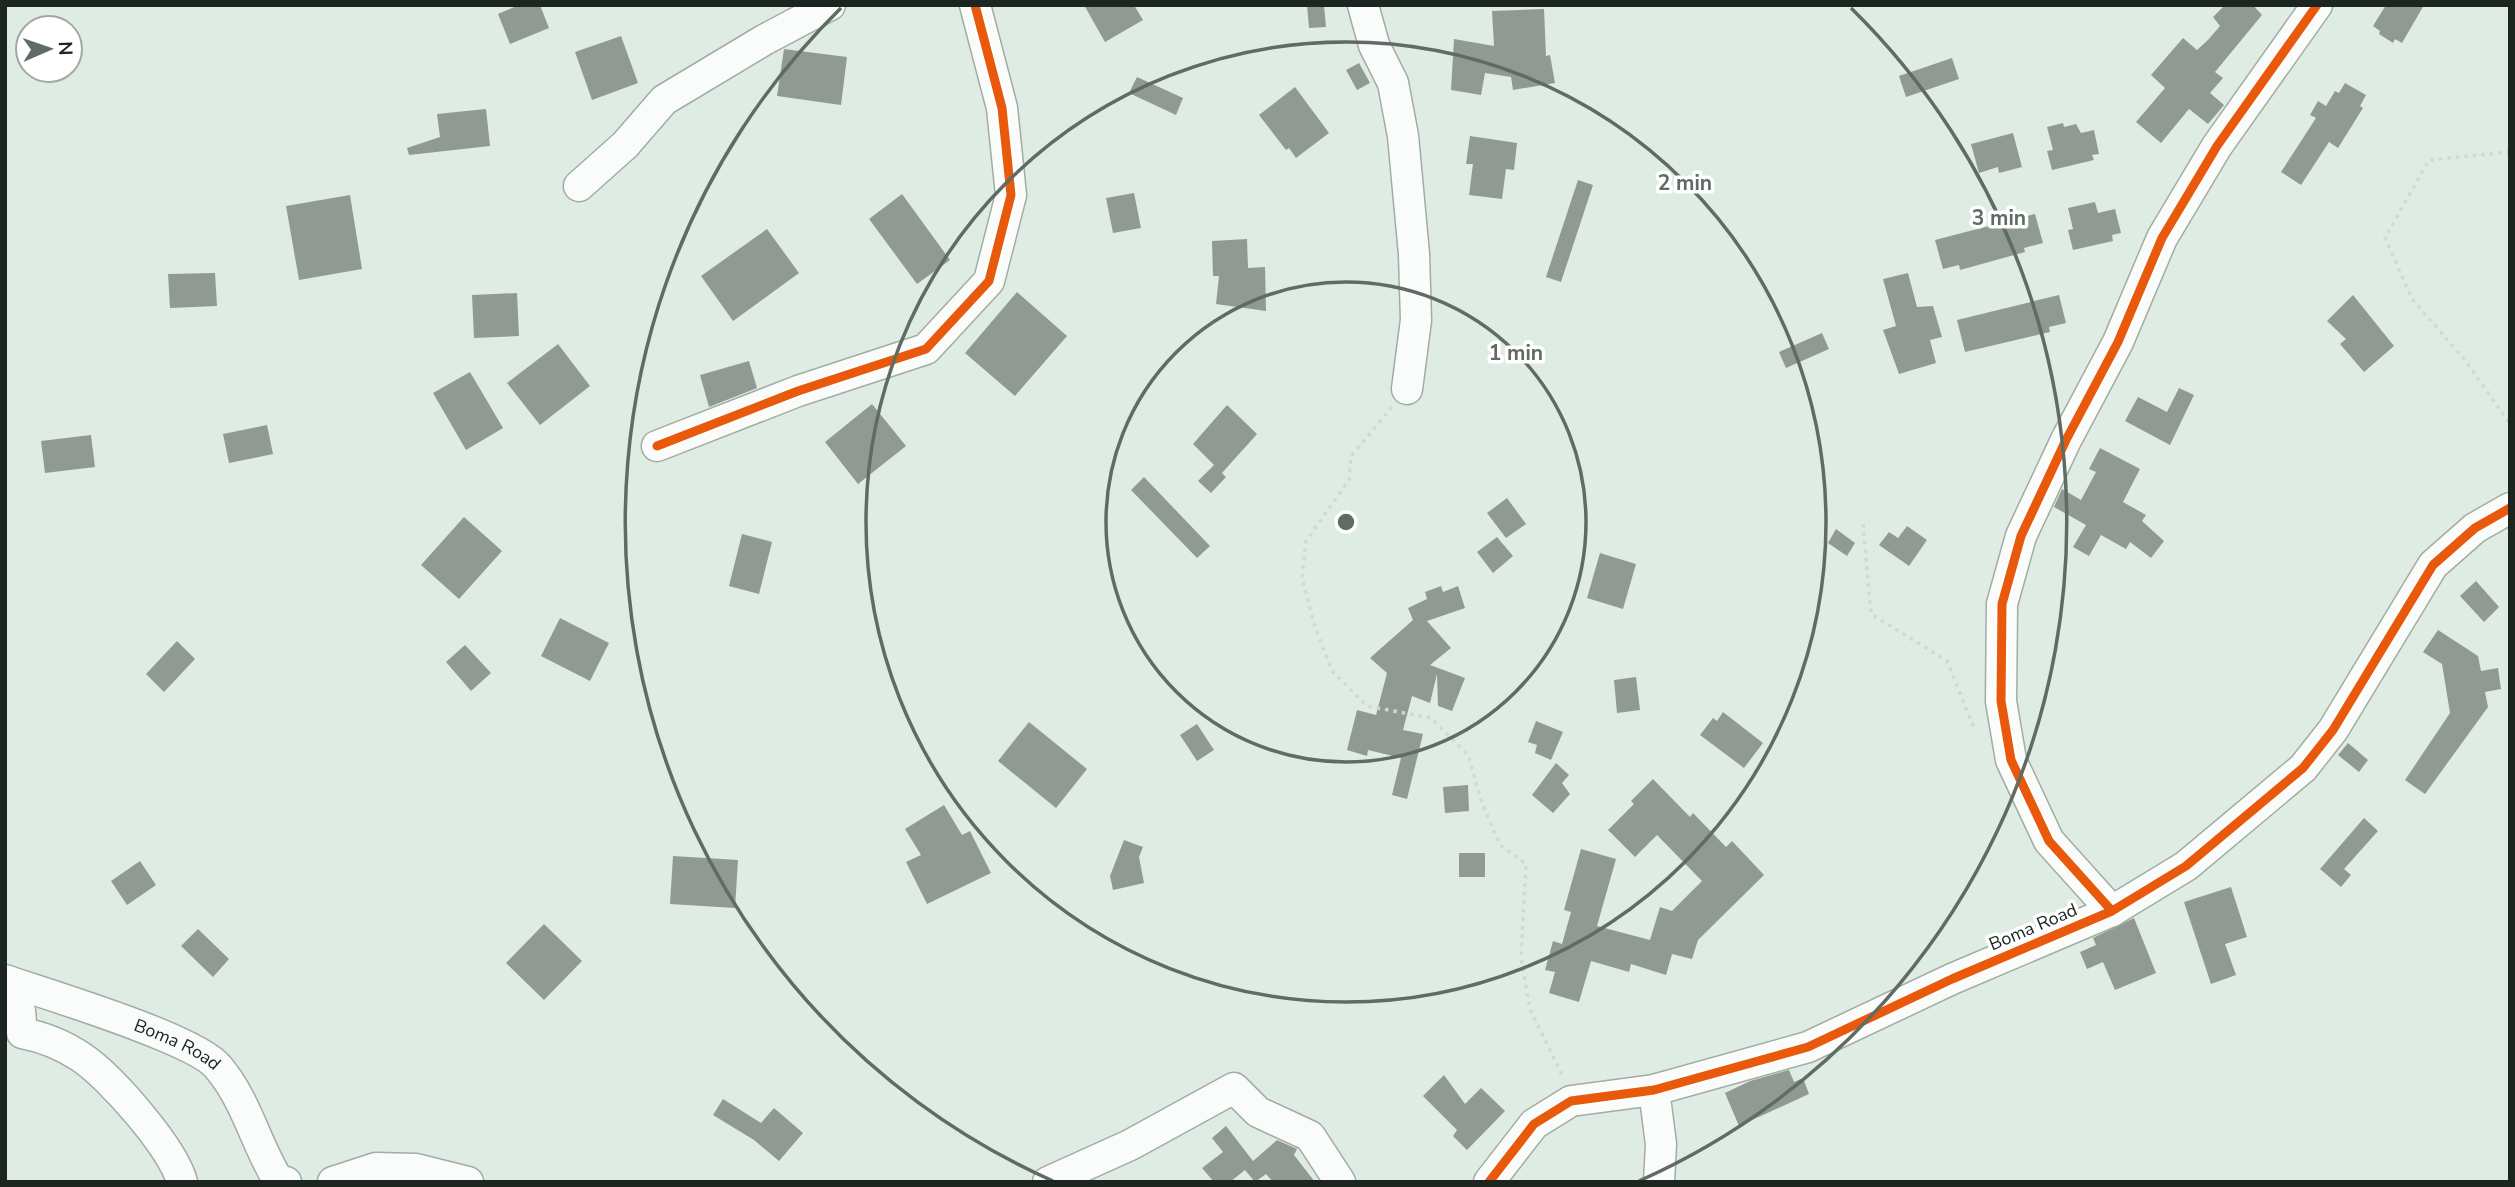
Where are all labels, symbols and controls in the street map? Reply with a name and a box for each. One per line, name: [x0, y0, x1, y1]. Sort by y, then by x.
north arrow: [14, 14, 84, 84]
text: N: [52, 41, 78, 56]
text: 2 min: [1658, 169, 1712, 197]
text: 3 min: [1972, 204, 2026, 232]
text: 1 min: [1489, 339, 1543, 367]
centre of rings: [1334, 510, 1358, 534]
street label: Boma Road: [1985, 898, 2081, 956]
street label: Boma Road: [131, 1013, 226, 1076]

